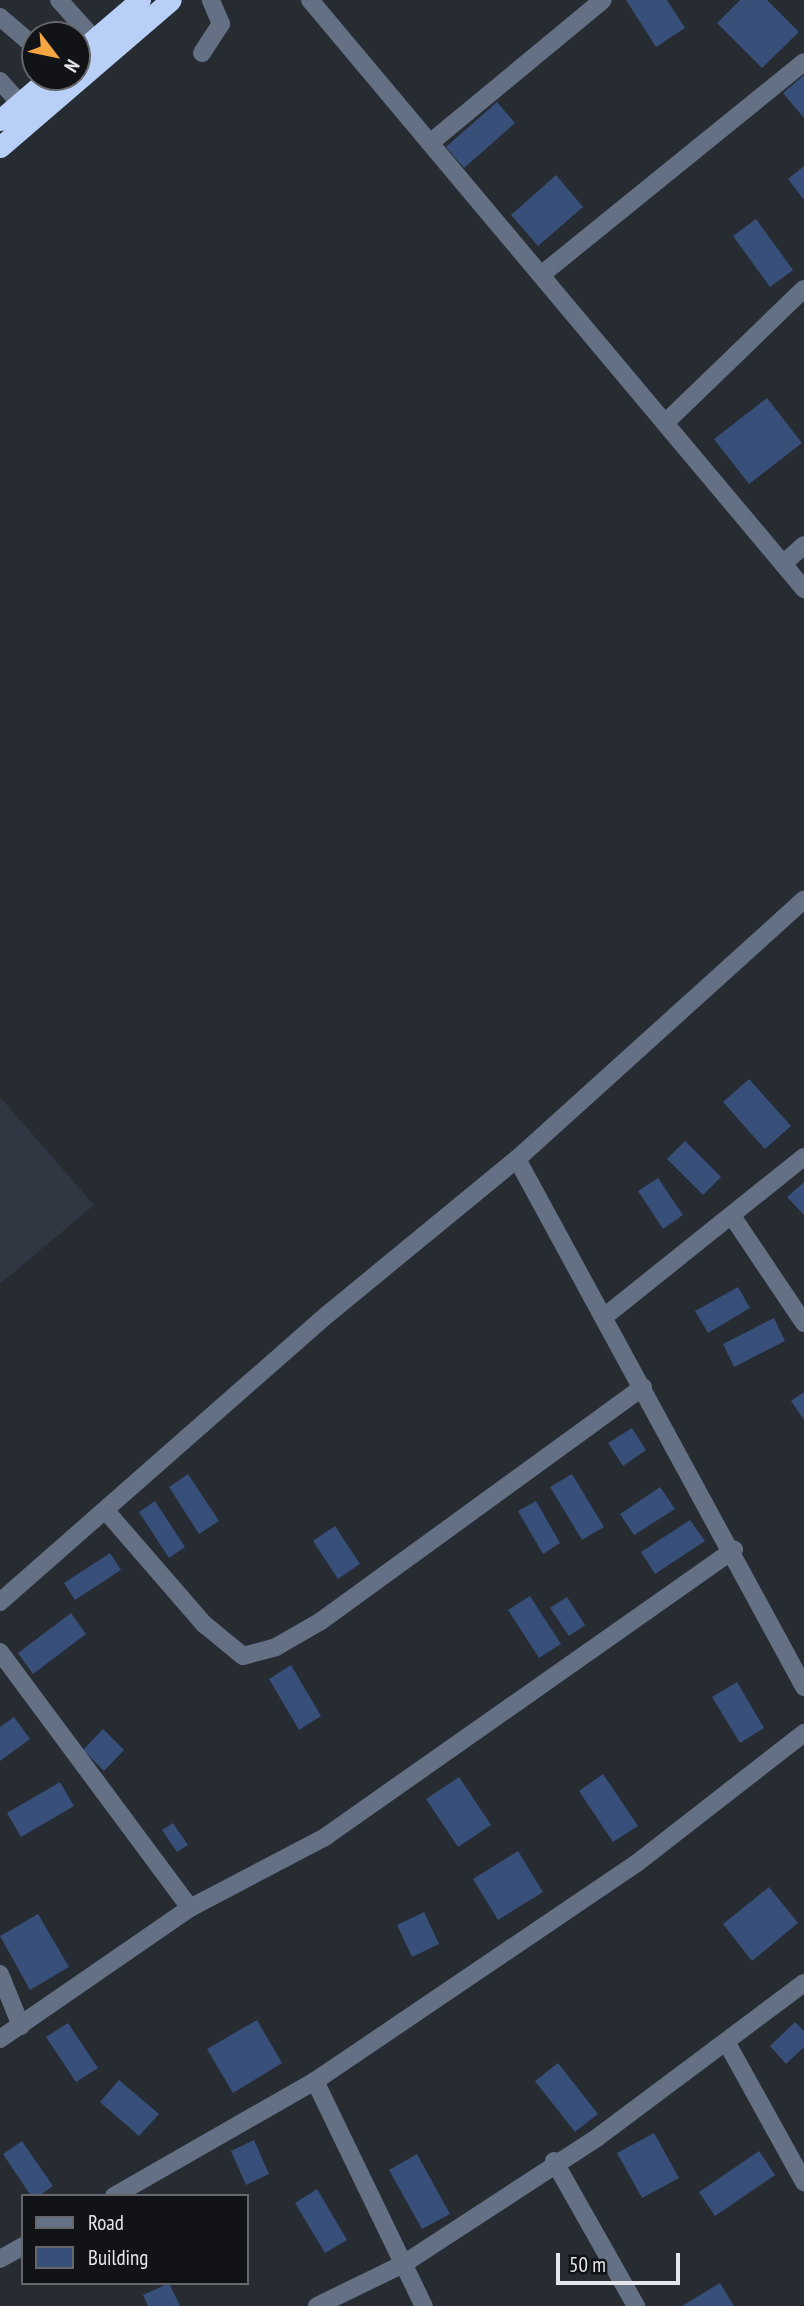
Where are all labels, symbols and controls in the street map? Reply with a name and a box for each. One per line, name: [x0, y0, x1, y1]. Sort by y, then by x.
north arrow: [21, 21, 91, 91]
text: N: [59, 55, 85, 77]
legend: [21, 2194, 248, 2285]
text: Road: [88, 2209, 124, 2236]
scale bar: [559, 2240, 683, 2284]
text: Building: [88, 2244, 148, 2271]
text: 50 m: [569, 2251, 606, 2278]

